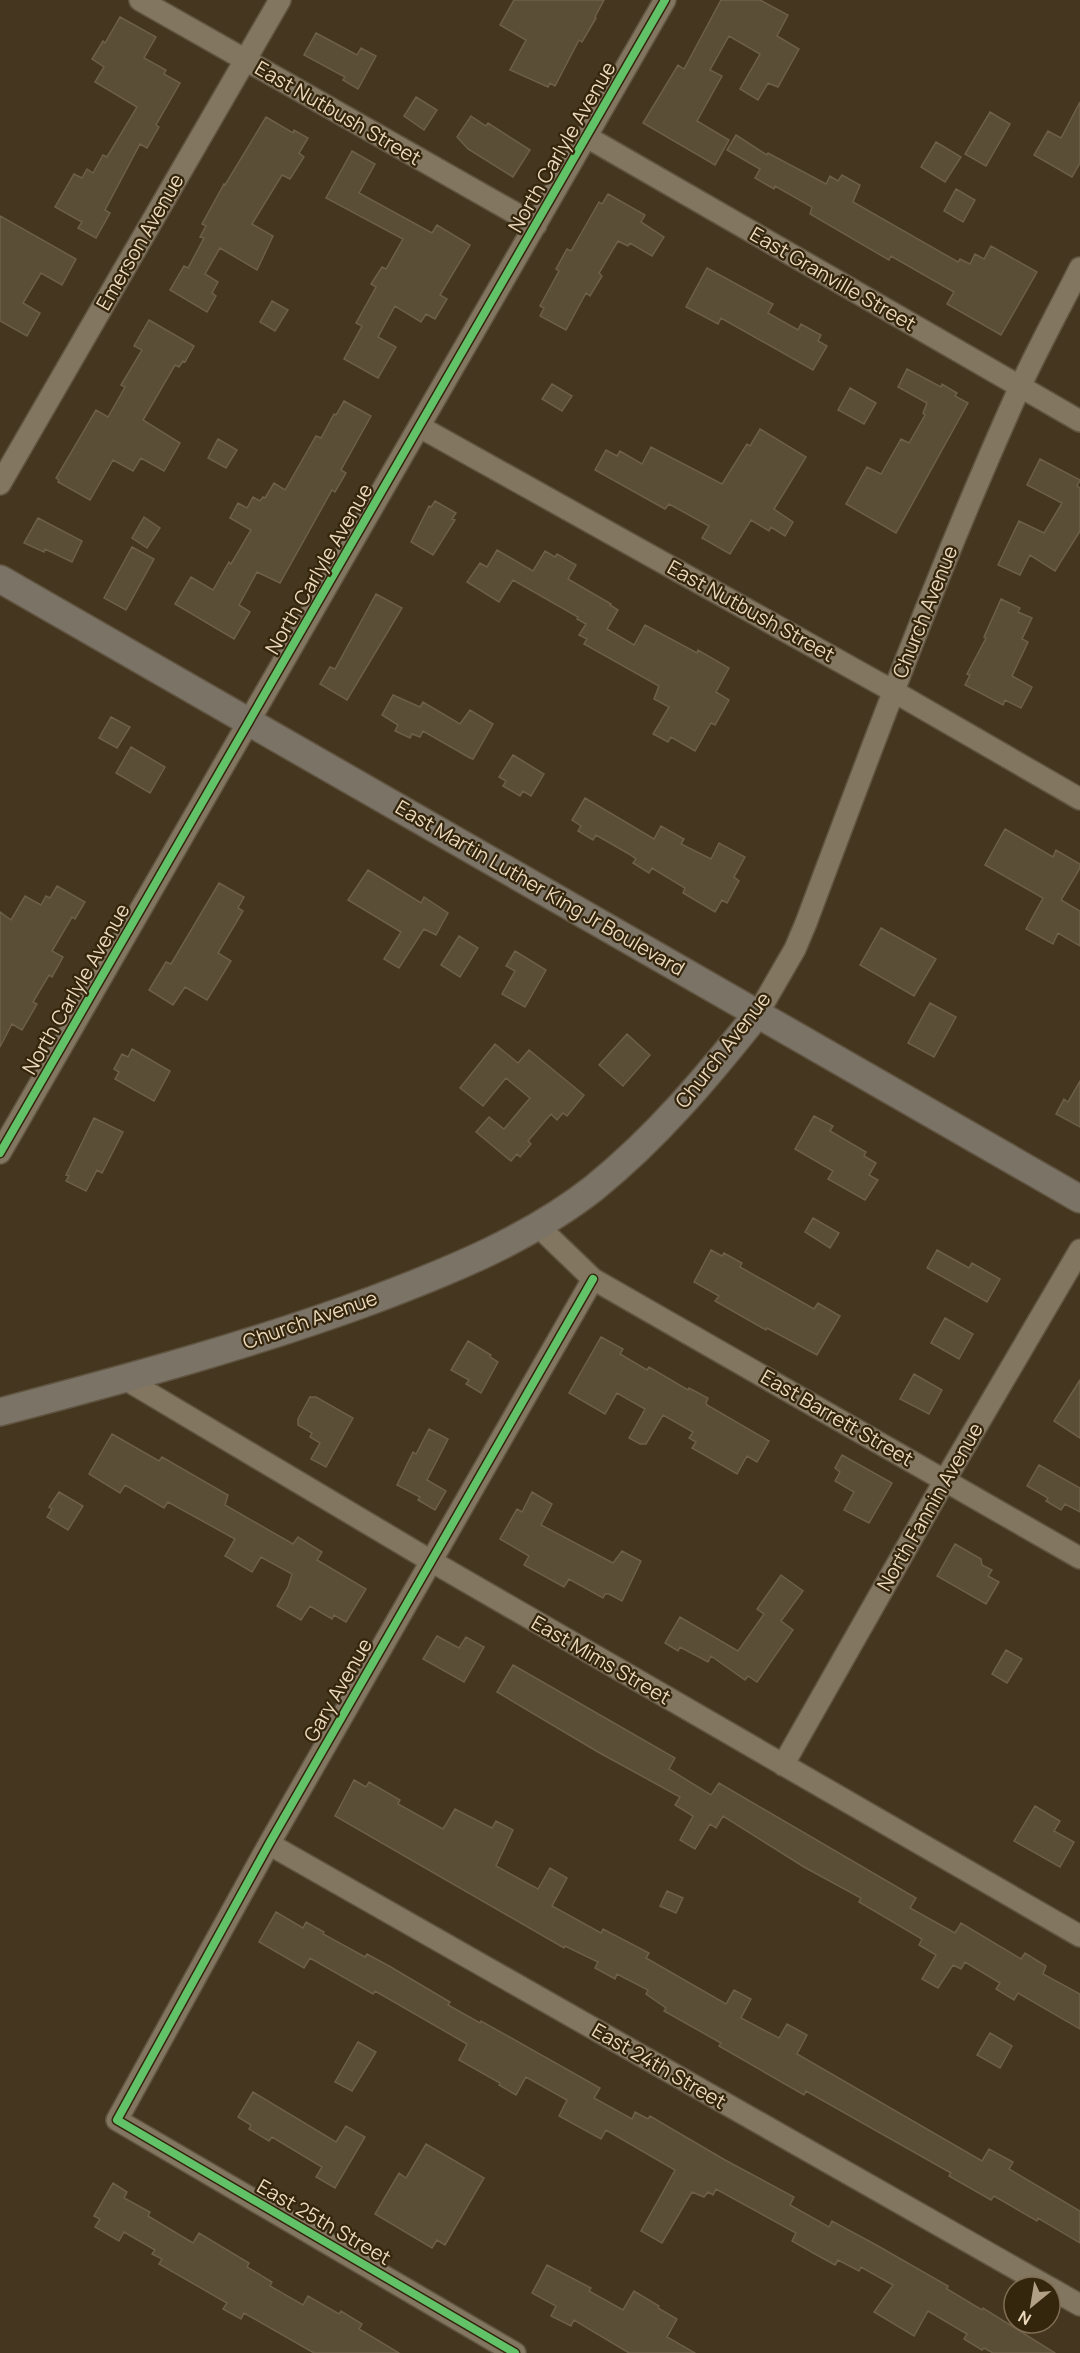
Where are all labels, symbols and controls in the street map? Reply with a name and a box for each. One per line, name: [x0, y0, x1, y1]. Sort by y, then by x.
street label: East Nutbush Street: [250, 54, 426, 171]
street label: North Carlyle Avenue: [502, 56, 622, 237]
street label: Emerson Avenue: [90, 169, 190, 315]
street label: East Granville Street: [745, 220, 921, 337]
street label: North Carlyle Avenue: [259, 478, 379, 659]
street label: Church Avenue: [886, 542, 963, 682]
street label: East Nutbush Street: [663, 553, 840, 668]
street label: East Martin Luther King Jr Boulevard: [391, 793, 690, 982]
street label: North Carlyle Avenue: [16, 898, 136, 1079]
street label: Church Avenue: [669, 986, 776, 1113]
street label: Church Avenue: [239, 1284, 381, 1355]
street label: East Barrett Street: [756, 1363, 918, 1472]
street label: North Fannin Avenue: [870, 1418, 989, 1596]
street label: East Mims Street: [527, 1609, 676, 1710]
street label: Gary Avenue: [297, 1633, 378, 1746]
street label: East 24th Street: [587, 2016, 731, 2115]
street label: East 25th Street: [252, 2172, 396, 2271]
north arrow: [1002, 2275, 1062, 2335]
text: N: [1014, 2306, 1035, 2330]

